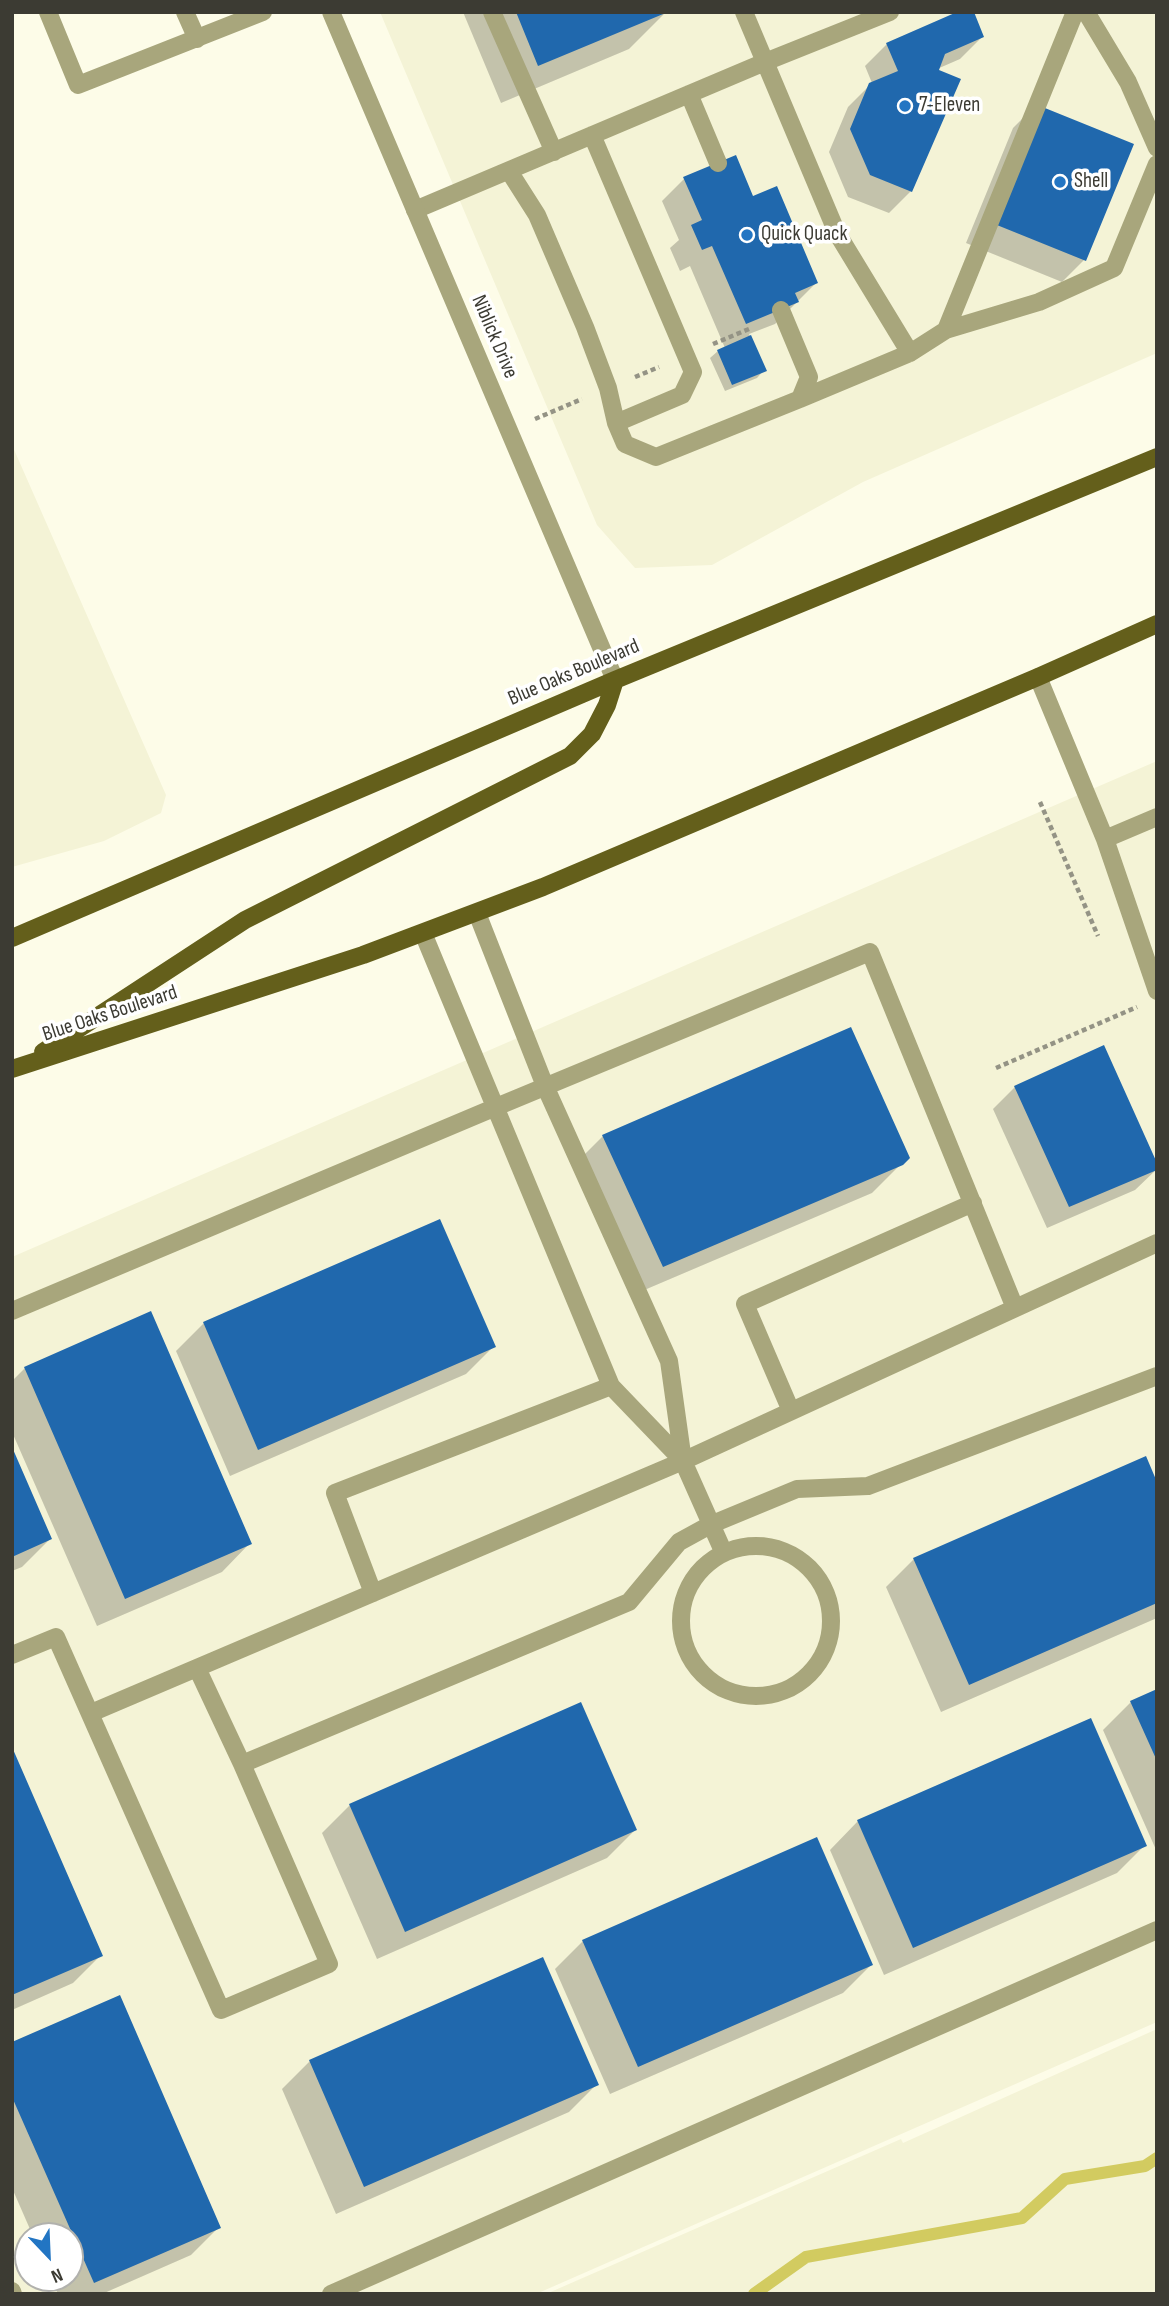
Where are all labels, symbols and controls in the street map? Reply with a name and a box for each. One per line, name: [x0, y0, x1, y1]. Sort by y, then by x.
place label: 7-Eleven: [919, 93, 980, 119]
marker: 7-Eleven: [897, 98, 913, 114]
place label: Shell: [1074, 169, 1108, 195]
marker: Shell: [1052, 174, 1068, 190]
place label: Quick Quack: [761, 222, 847, 248]
marker: Quick Quack: [739, 227, 755, 243]
street label: Niblick Drive: [465, 292, 523, 382]
street label: Blue Oaks Boulevard: [505, 634, 643, 712]
street label: Blue Oaks Boulevard: [40, 980, 180, 1048]
north arrow: [14, 2222, 84, 2292]
text: N: [47, 2262, 66, 2288]

